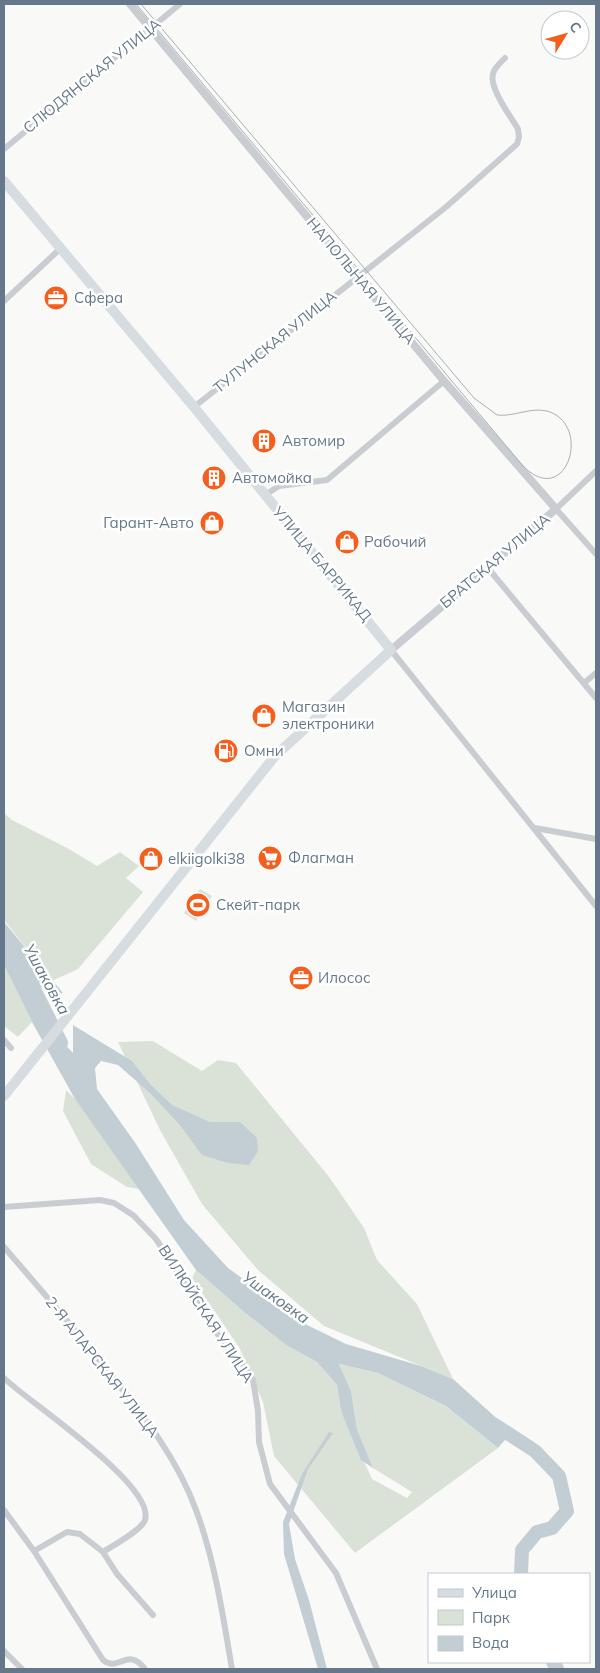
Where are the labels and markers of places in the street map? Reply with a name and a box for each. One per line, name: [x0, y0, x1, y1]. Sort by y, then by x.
office icon: Сфера: [43, 285, 69, 311]
place label: Сфера: [74, 288, 123, 307]
building icon: Автомир: [251, 428, 277, 454]
place label: Автомир: [282, 431, 345, 450]
building icon: Автомойка: [201, 465, 227, 491]
place label: Автомойка: [232, 468, 312, 487]
shop icon: Гарант-Авто: [199, 510, 225, 536]
place label: Гарант-Авто: [103, 513, 194, 532]
shop icon: Рабочий: [334, 529, 360, 555]
place label: Рабочий: [364, 532, 426, 551]
place label: Магазин электроники: [282, 697, 374, 733]
shop icon: Магазин электроники: [251, 703, 277, 729]
fuel station icon: Омни: [213, 738, 239, 764]
place label: Омни: [244, 741, 284, 760]
supermarket icon: Флагман: [257, 845, 283, 871]
shop icon: elkiigolki38: [138, 846, 164, 872]
place label: Флагман: [288, 848, 354, 867]
place label: elkiigolki38: [168, 849, 245, 868]
sports icon: Скейт-парк: [185, 892, 211, 918]
place label: Скейт-парк: [216, 895, 301, 914]
office icon: Илосос: [288, 965, 314, 991]
place label: Илосос: [318, 968, 371, 987]

